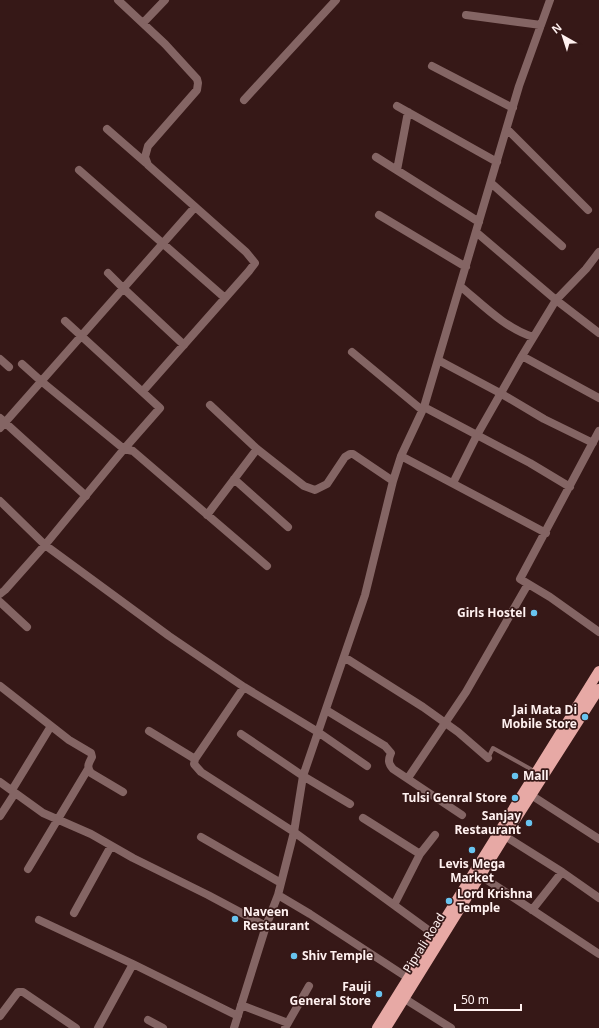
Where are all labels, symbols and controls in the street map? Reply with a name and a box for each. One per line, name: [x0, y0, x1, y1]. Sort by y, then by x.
north arrow: [543, 16, 583, 56]
text: N: [548, 19, 565, 36]
place label: Girls Hostel: [457, 604, 526, 621]
marker: Girls Hostel: [529, 608, 539, 618]
place label: Jai Mata Di Mobile Store: [502, 701, 577, 732]
marker: Jai Mata Di Mobile Store: [580, 712, 590, 722]
place label: Mall: [523, 767, 549, 784]
marker: Mall: [510, 771, 520, 781]
place label: Tulsi Genral Store: [402, 789, 507, 806]
marker: Tulsi Genral Store: [510, 793, 520, 803]
place label: Sanjay Restaurant: [454, 807, 521, 838]
marker: Sanjay Restaurant: [524, 818, 534, 828]
marker: Levis Mega Market: [467, 845, 477, 855]
place label: Levis Mega Market: [439, 855, 505, 886]
place label: Lord Krishna Temple: [457, 885, 533, 916]
marker: Lord Krishna Temple: [444, 896, 454, 906]
place label: Naveen Restaurant: [243, 903, 310, 934]
street label: Piprali Road: [399, 910, 449, 976]
marker: Naveen Restaurant: [230, 914, 240, 924]
place label: Shiv Temple: [302, 947, 373, 964]
marker: Shiv Temple: [289, 951, 299, 961]
place label: Fauji General Store: [290, 978, 371, 1009]
scale bar: [455, 986, 521, 1012]
marker: Fauji General Store: [374, 989, 384, 999]
text: 50 m: [461, 991, 489, 1008]

